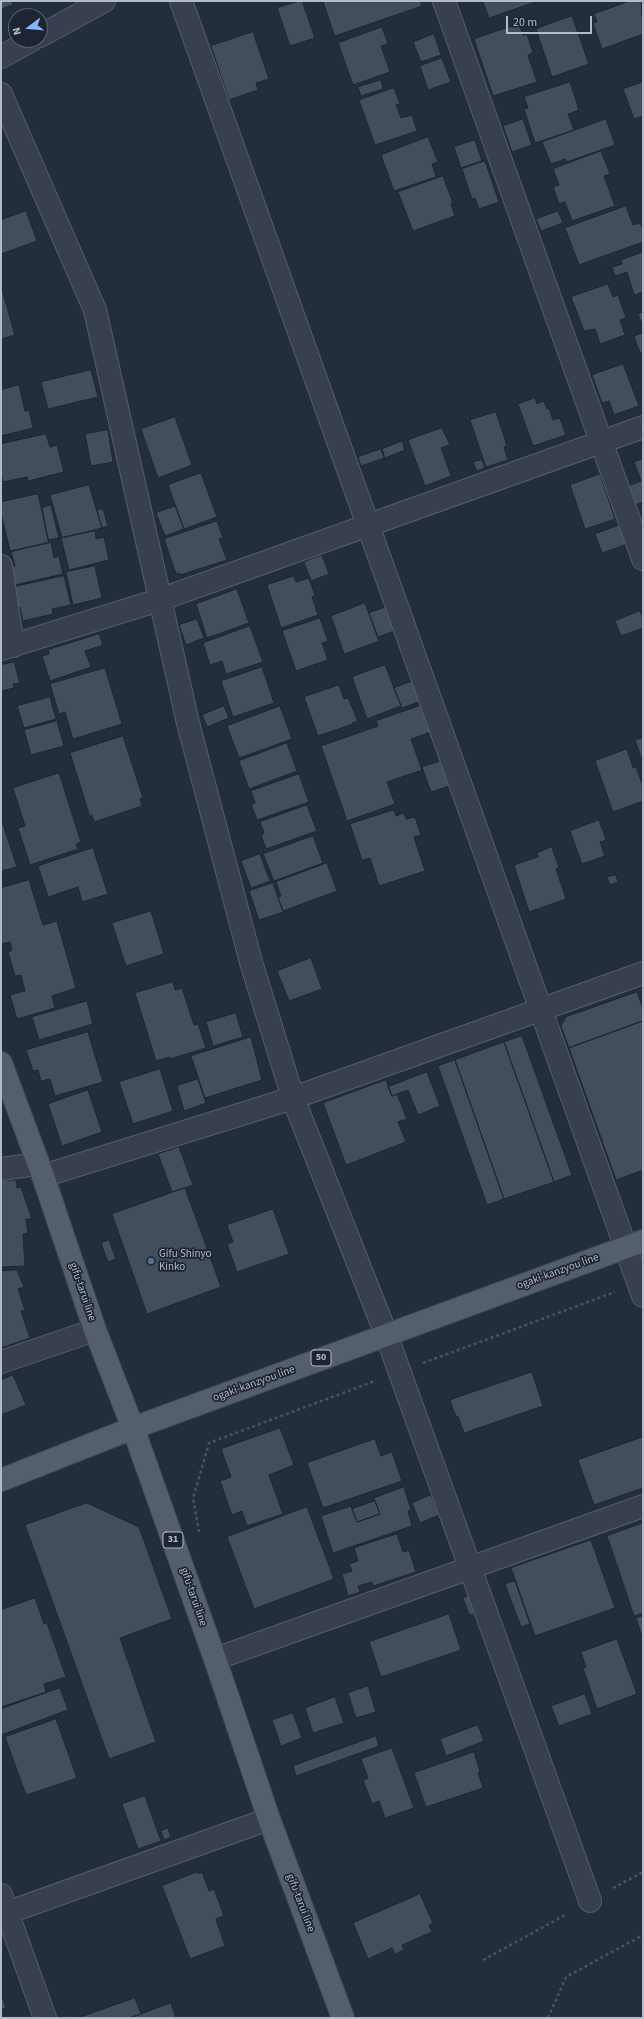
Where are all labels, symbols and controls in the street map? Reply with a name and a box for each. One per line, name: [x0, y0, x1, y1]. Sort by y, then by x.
north arrow: [8, 8, 48, 48]
scale bar: [508, 8, 594, 34]
text: 20 m: [513, 14, 537, 31]
text: N: [9, 26, 25, 37]
place label: Gifu Shinyo Kinko: [159, 1248, 212, 1274]
street label: ogaki-kanzyou line: [515, 1251, 601, 1293]
marker: Gifu Shinyo Kinko: [146, 1256, 156, 1266]
street label: gifu-tarui line: [66, 1261, 98, 1323]
road number: 50: [311, 1350, 331, 1366]
street label: ogaki-kanzyou line: [211, 1363, 297, 1405]
road number: 31: [163, 1532, 183, 1548]
street label: gifu-tarui line: [177, 1566, 209, 1628]
street label: gifu-tarui line: [283, 1872, 317, 1934]

